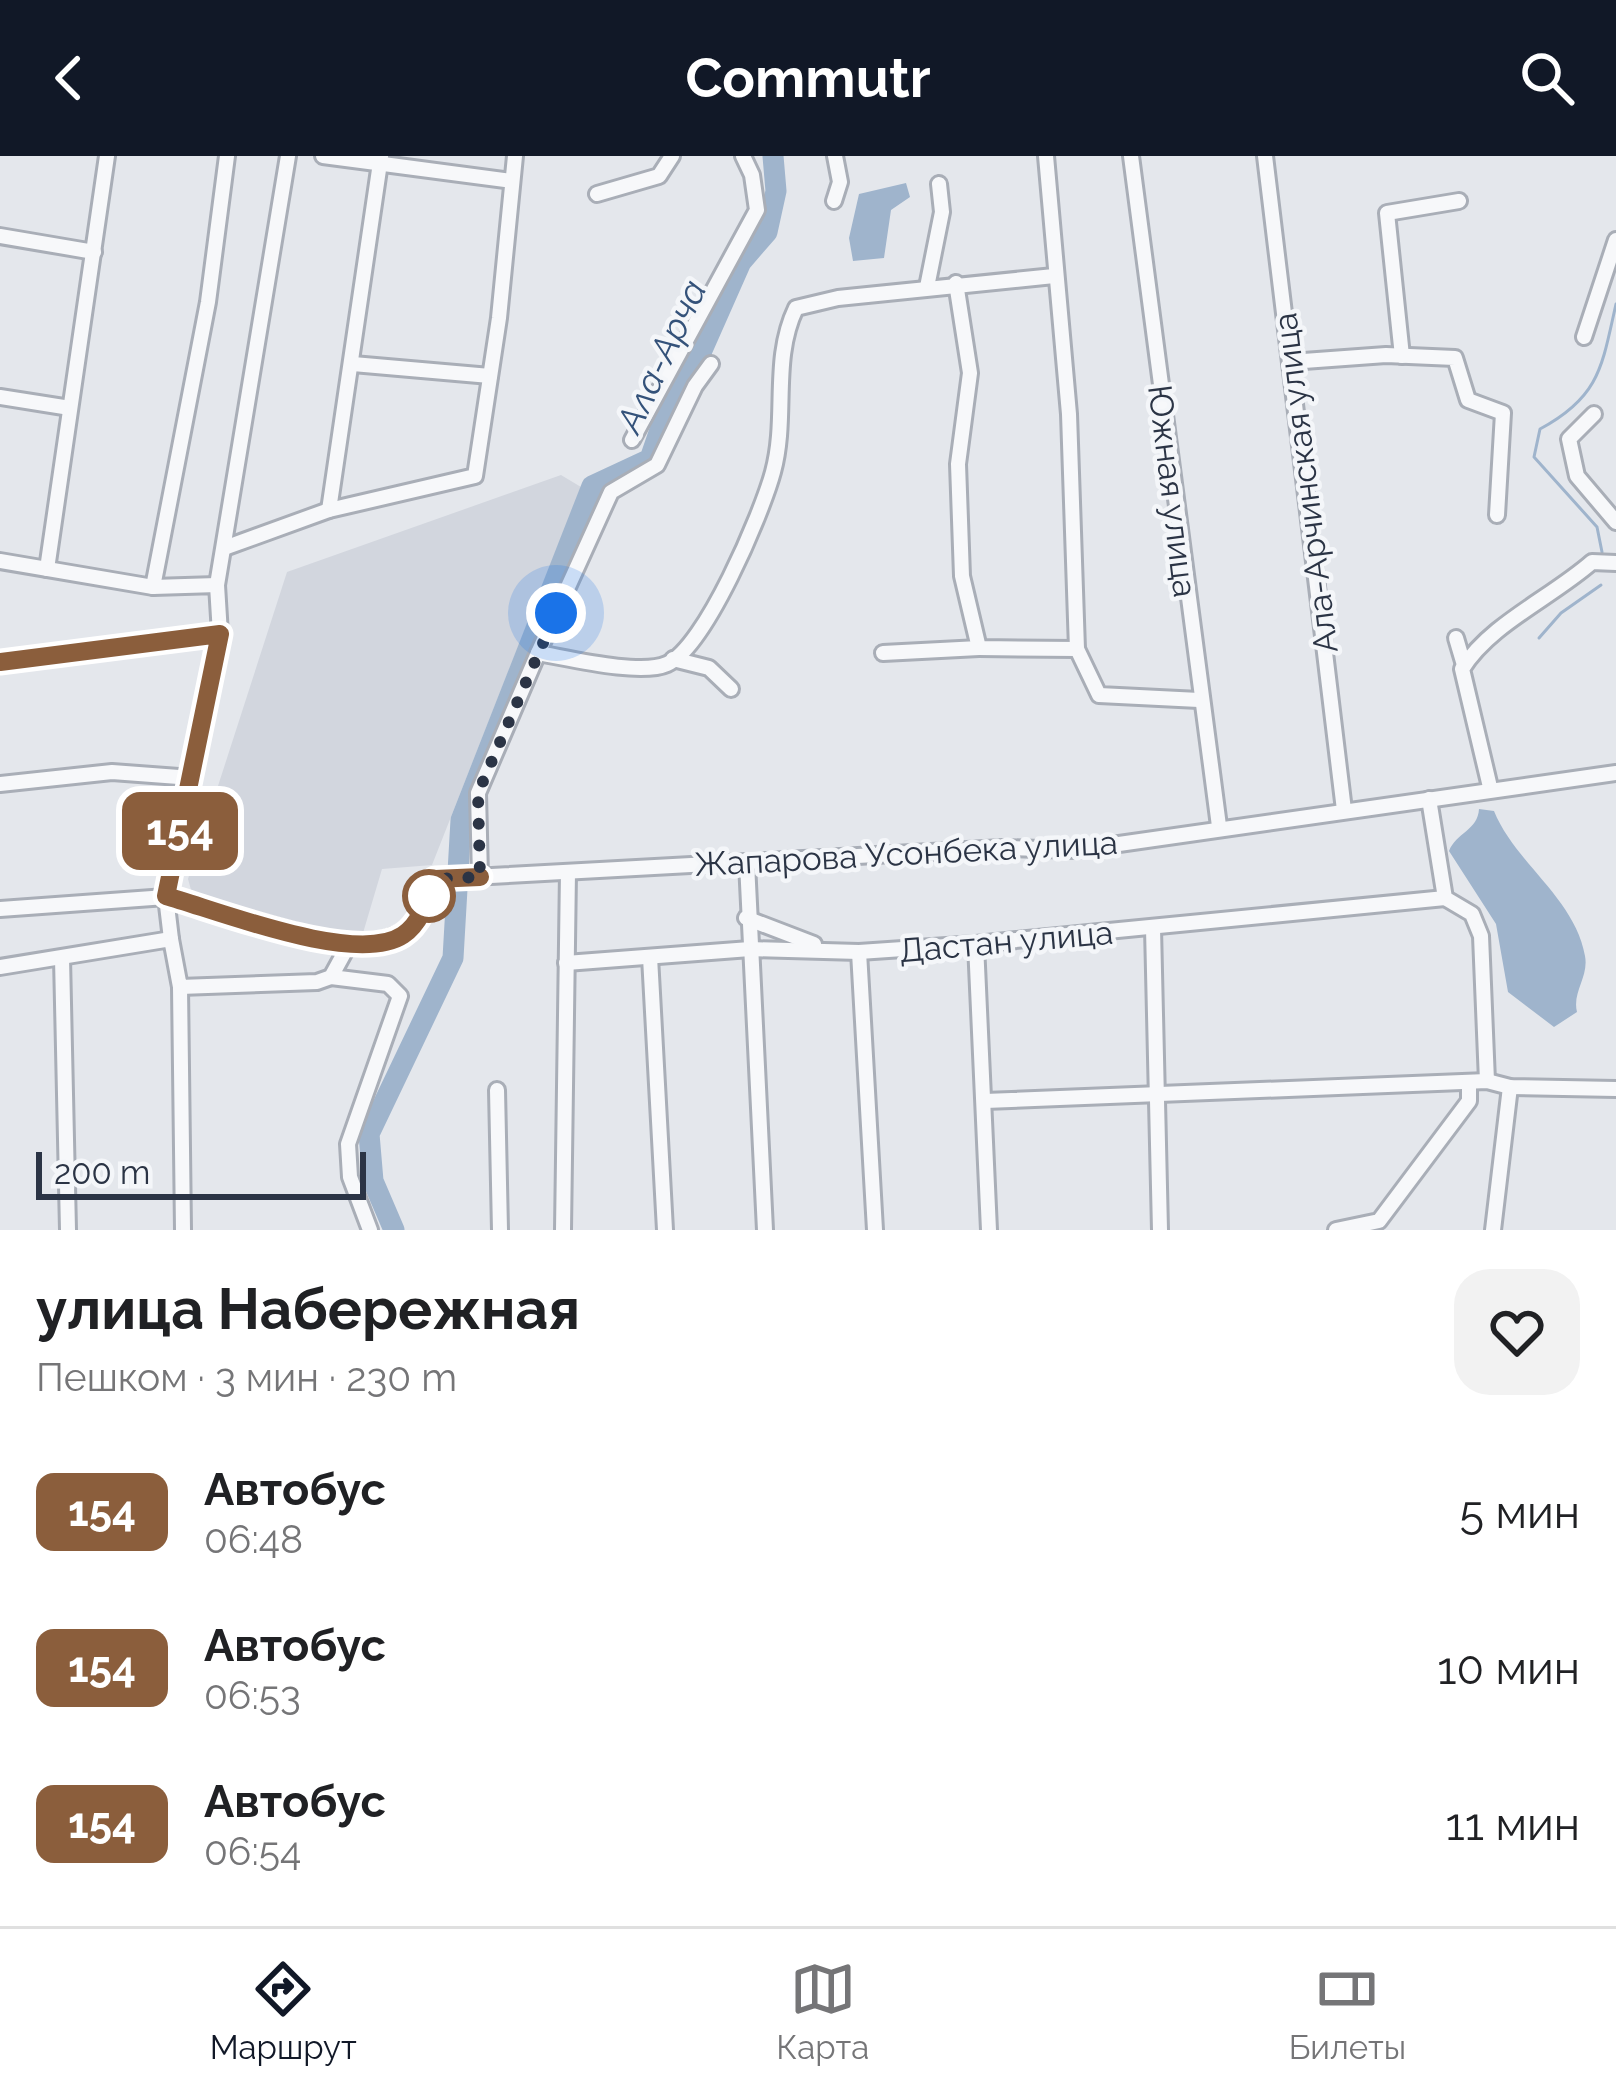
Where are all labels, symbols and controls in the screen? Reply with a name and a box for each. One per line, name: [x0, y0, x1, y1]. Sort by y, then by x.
icon: back: [36, 45, 102, 111]
icon: search: [1514, 45, 1580, 111]
text: Commutr: [685, 46, 931, 110]
water label: Ала-Арча: [607, 273, 715, 441]
street label: Ала-Арчинская улица: [1265, 311, 1346, 655]
street label: Южная улица: [1140, 383, 1205, 599]
your location: [526, 583, 586, 643]
line badge: 154: [111, 792, 249, 870]
text: 154: [146, 806, 214, 855]
street label: Жапарова Усонбека улица: [693, 823, 1119, 884]
unlabelled marker: [404, 871, 454, 921]
street label: Дастан улица: [897, 913, 1115, 970]
scale bar: [36, 1146, 366, 1199]
text: 200 m: [54, 1153, 150, 1192]
button: heart: [1454, 1269, 1580, 1395]
text: улица Набережная: [36, 1275, 580, 1342]
text: Пешком · 3 мин · 230 m: [36, 1354, 457, 1400]
text: Автобус: [204, 1463, 386, 1516]
text: 5 мин: [1459, 1486, 1580, 1539]
text: 154: [68, 1487, 136, 1536]
text: 06:48: [204, 1516, 303, 1562]
text: Автобус: [204, 1619, 386, 1672]
text: 10 мин: [1437, 1642, 1580, 1695]
text: 154: [68, 1643, 136, 1692]
text: 06:53: [204, 1672, 301, 1718]
text: Автобус: [204, 1775, 386, 1828]
text: 11 мин: [1445, 1798, 1580, 1851]
text: 154: [68, 1799, 136, 1848]
text: 06:54: [204, 1828, 301, 1874]
tab: Маршрут: [210, 1956, 357, 2067]
tab: Карта: [776, 1956, 869, 2067]
tab: Билеты: [1289, 1956, 1406, 2067]

